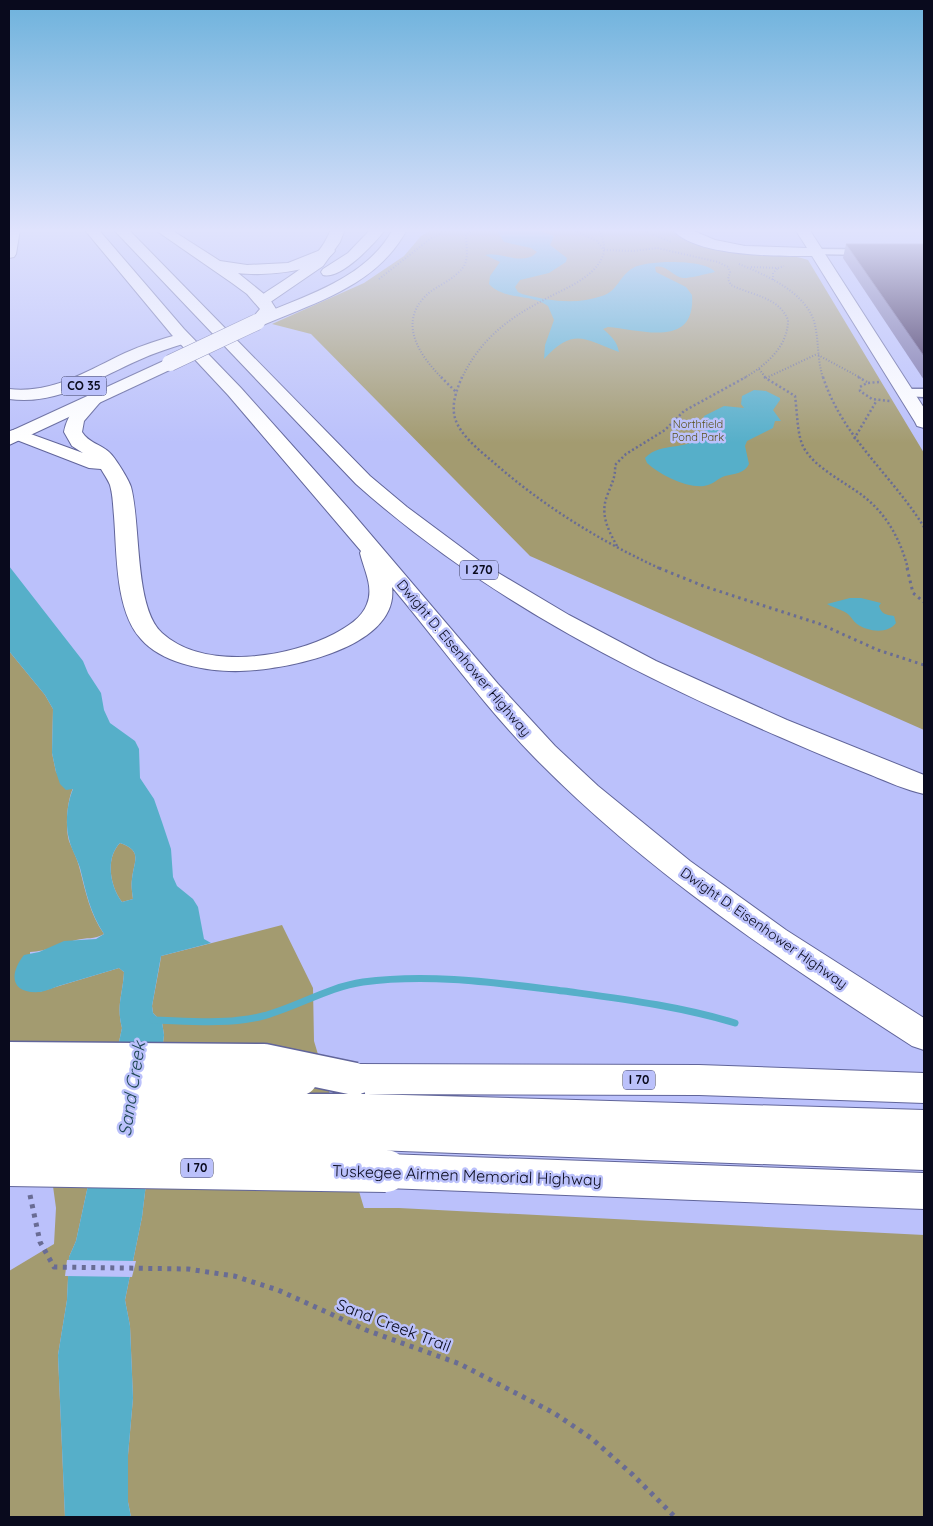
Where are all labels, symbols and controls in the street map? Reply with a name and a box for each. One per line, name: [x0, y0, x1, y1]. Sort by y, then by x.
road number: CO 35: [62, 376, 106, 396]
park label: Northfield Pond Park: [672, 417, 724, 444]
road number: I 270: [460, 560, 498, 580]
street label: Dwight D. Eisenhower Highway: [393, 576, 535, 740]
street label: Dwight D. Eisenhower Highway: [677, 863, 851, 993]
water label: Sand Creek: [113, 1039, 151, 1138]
road number: I 70: [623, 1070, 655, 1090]
road number: I 70: [181, 1158, 213, 1178]
street label: Tuskegee Airmen Memorial Highway: [332, 1160, 602, 1190]
street label: Sand Creek Trail: [334, 1294, 454, 1356]

